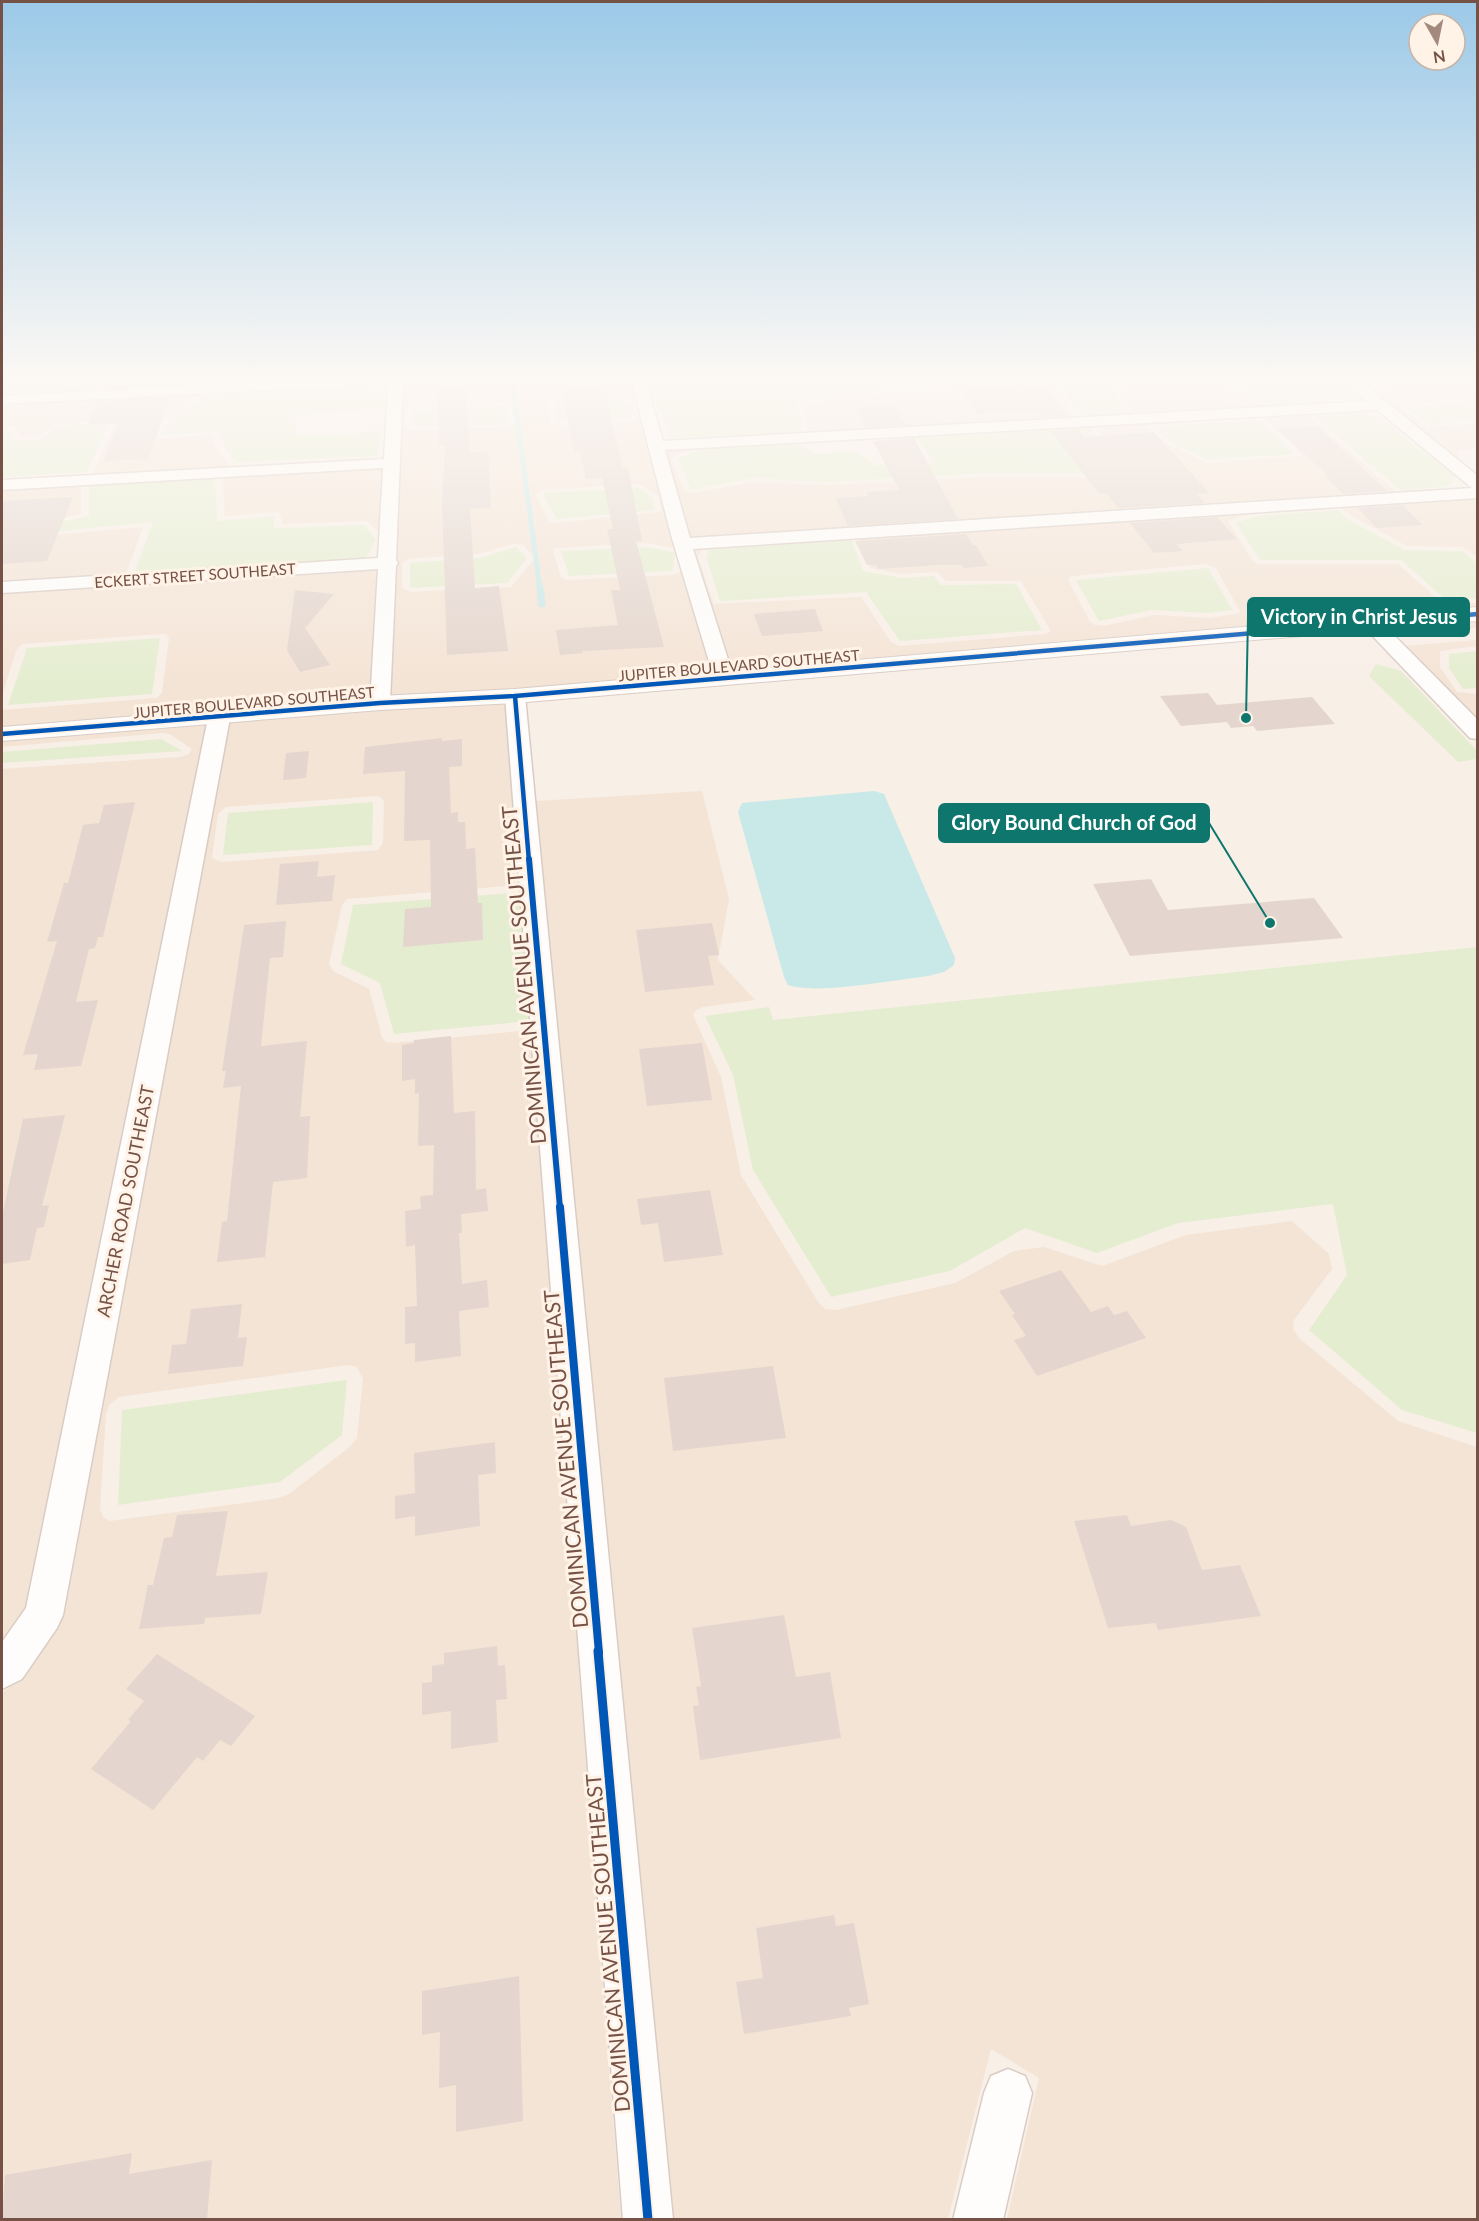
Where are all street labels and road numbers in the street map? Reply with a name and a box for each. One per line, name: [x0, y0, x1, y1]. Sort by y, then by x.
street label: ECKERT STREET SOUTHEAST: [94, 559, 296, 591]
street label: JUPITER BOULEVARD SOUTHEAST: [618, 645, 860, 685]
street label: JUPITER BOULEVARD SOUTHEAST: [133, 682, 375, 722]
street label: DOMINICAN AVENUE SOUTHEAST: [496, 804, 550, 1145]
street label: ARCHER ROAD SOUTHEAST: [92, 1083, 158, 1319]
street label: DOMINICAN AVENUE SOUTHEAST: [538, 1288, 592, 1629]
street label: DOMINICAN AVENUE SOUTHEAST: [580, 1772, 634, 2113]

